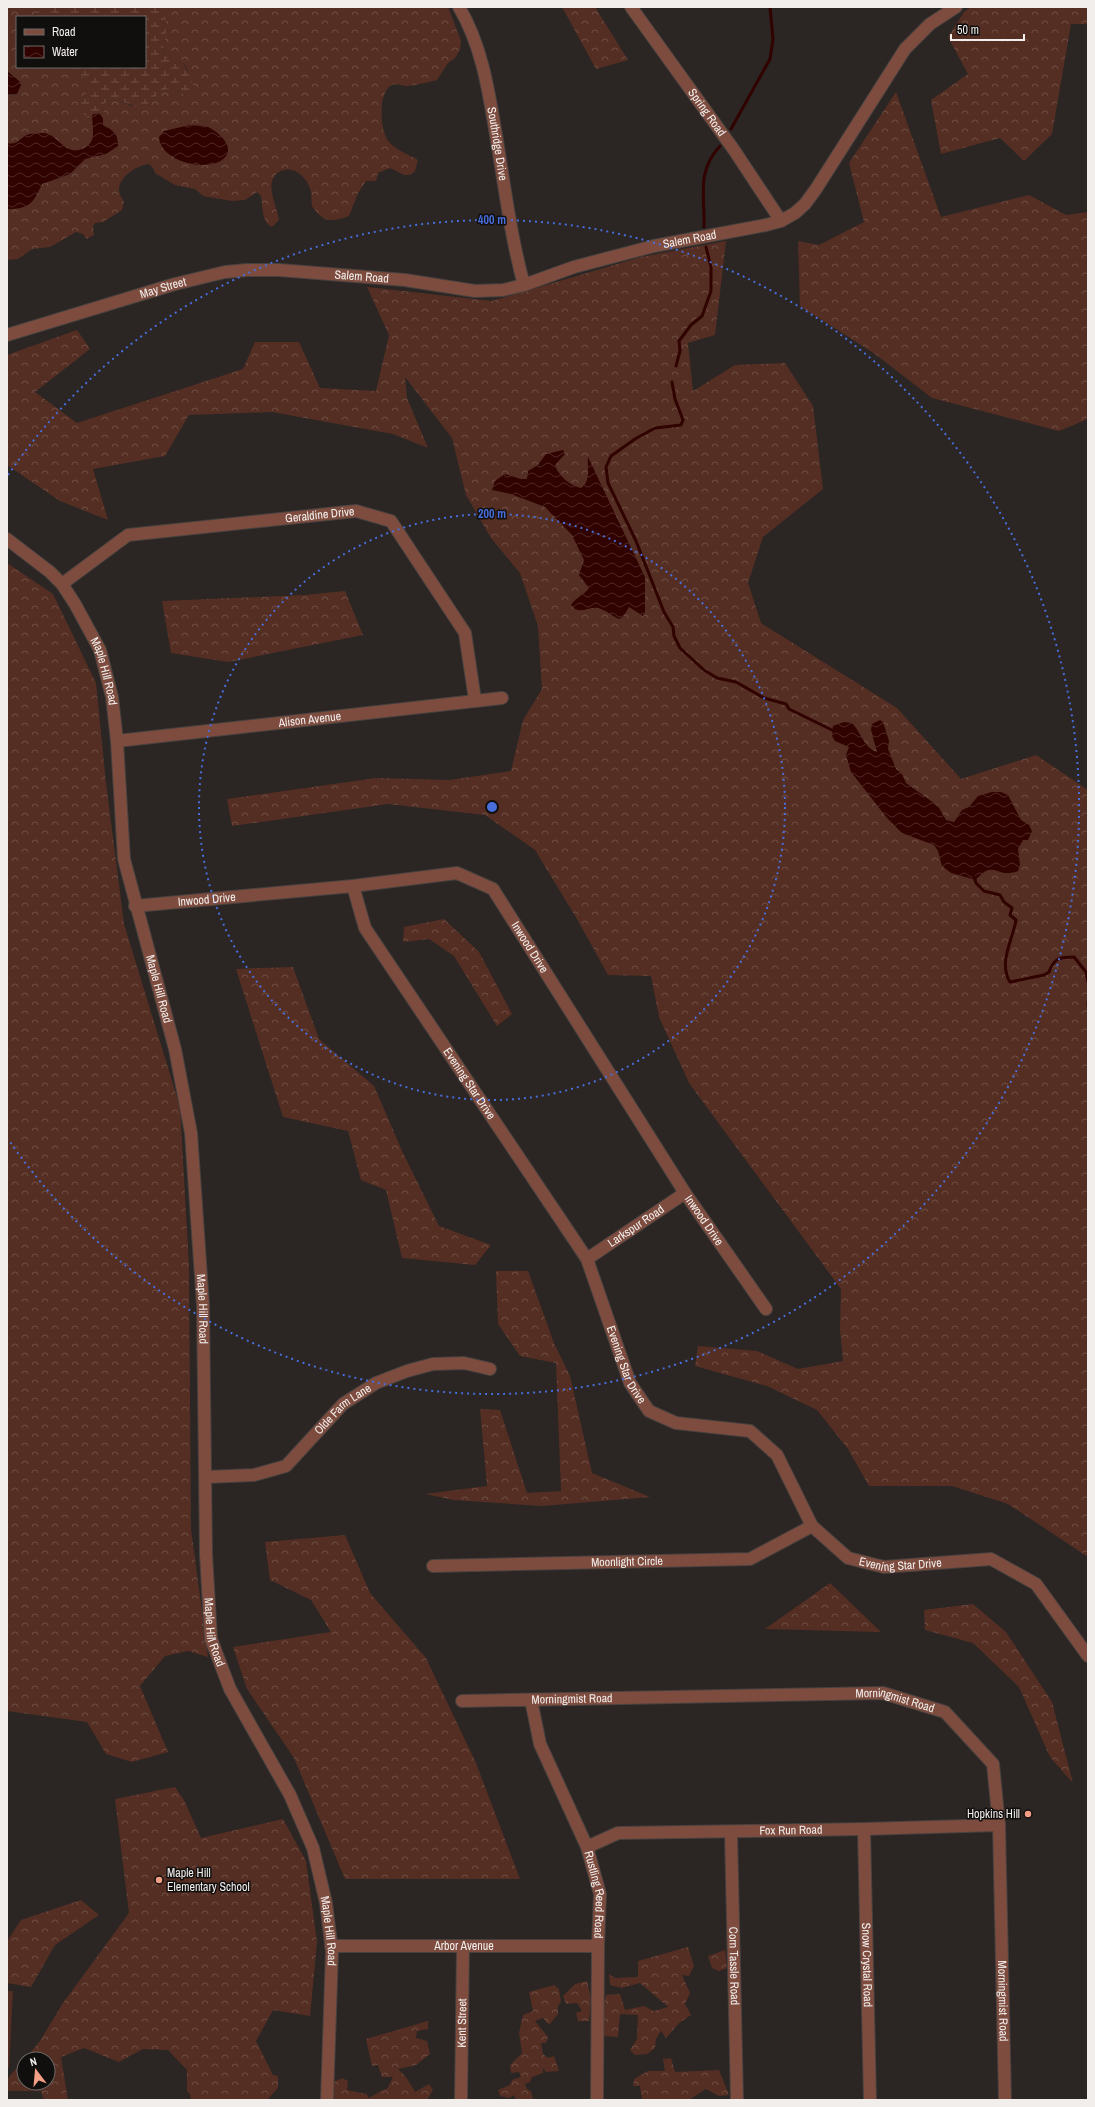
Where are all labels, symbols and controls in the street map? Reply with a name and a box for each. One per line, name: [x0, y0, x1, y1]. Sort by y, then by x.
legend: [16, 16, 146, 68]
scale bar: [951, 16, 1024, 42]
text: 50 m: [957, 22, 979, 38]
text: Road: [52, 24, 76, 40]
text: Water: [52, 44, 79, 60]
street label: Spring Road: [684, 85, 730, 140]
street label: Southridge Drive: [483, 106, 511, 182]
text: 400 m: [478, 212, 506, 228]
street label: Salem Road: [661, 226, 718, 252]
street label: Salem Road: [334, 266, 389, 287]
street label: May Street: [138, 274, 188, 302]
street label: Geraldine Drive: [284, 503, 355, 526]
text: 200 m: [478, 506, 506, 522]
street label: Maple Hill Road: [87, 634, 121, 706]
street label: Alison Avenue: [277, 708, 342, 731]
centre of rings: [485, 800, 499, 814]
street label: Inwood Drive: [177, 889, 236, 910]
street label: Inwood Drive: [508, 918, 552, 976]
street label: Maple Hill Road: [142, 953, 176, 1025]
street label: Evening Star Drive: [439, 1045, 499, 1123]
street label: Inwood Drive: [681, 1192, 727, 1249]
street label: Larkspur Road: [605, 1201, 667, 1251]
street label: Maple Hill Road: [193, 1273, 211, 1344]
street label: Evening Star Drive: [603, 1324, 650, 1407]
street label: Olde Farm Lane: [311, 1380, 374, 1438]
street label: Moonlight Circle: [591, 1553, 663, 1571]
street label: Evening Star Drive: [857, 1553, 942, 1575]
street label: Maple Hill Road: [201, 1597, 229, 1669]
street label: Morningmist Road: [855, 1685, 936, 1716]
street label: Morningmist Road: [531, 1690, 613, 1708]
place label: Hopkins Hill: [967, 1806, 1020, 1822]
marker: Hopkins Hill: [1023, 1809, 1033, 1819]
street label: Fox Run Road: [759, 1822, 823, 1839]
street label: Rustling Reed Road: [580, 1849, 608, 1939]
place label: Maple Hill Elementary School: [167, 1865, 250, 1895]
marker: Maple Hill Elementary School: [154, 1875, 164, 1885]
street label: Maple Hill Road: [317, 1894, 340, 1966]
street label: Snow Crystal Road: [858, 1923, 876, 2007]
street label: Corn Tassle Road: [725, 1927, 743, 2005]
street label: Arbor Avenue: [433, 1938, 494, 1954]
street label: Morningmist Road: [994, 1960, 1012, 2042]
street label: Kent Street: [454, 1998, 470, 2048]
north arrow: [16, 2051, 56, 2091]
text: N: [28, 2054, 38, 2069]

